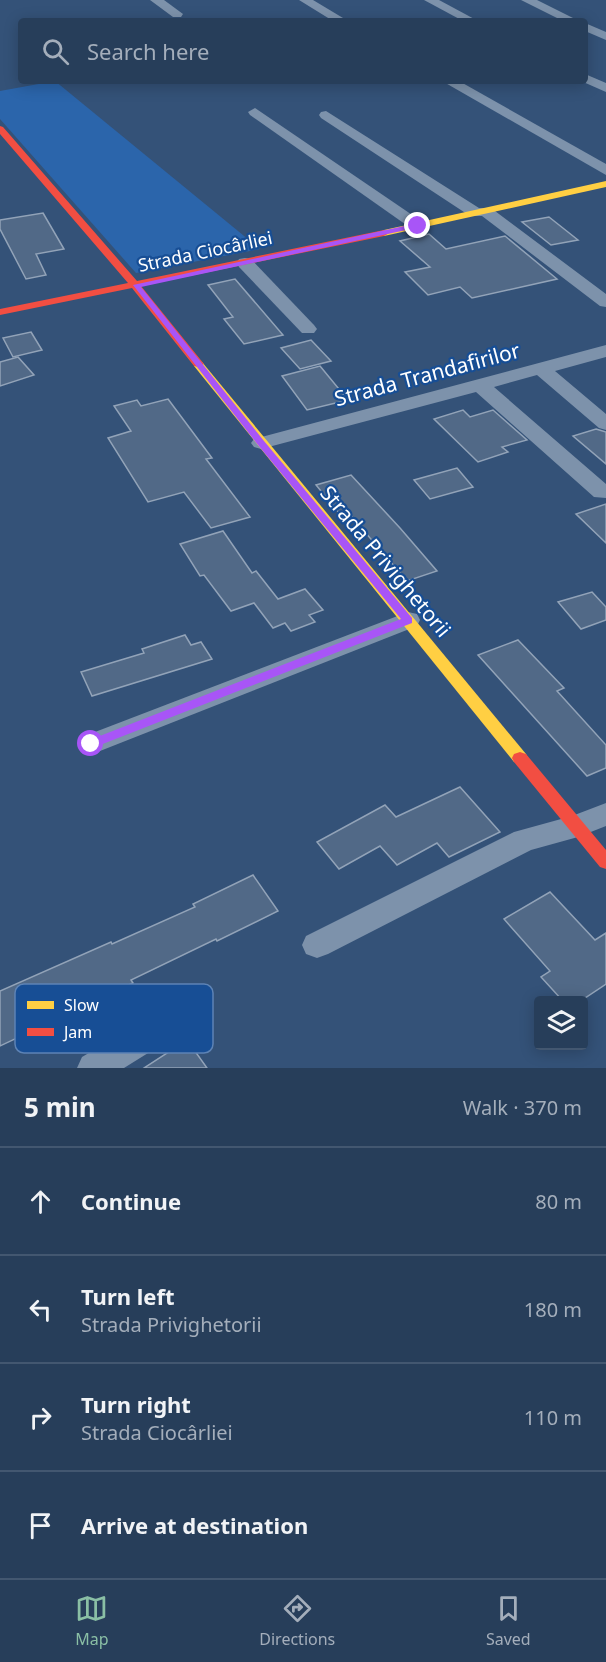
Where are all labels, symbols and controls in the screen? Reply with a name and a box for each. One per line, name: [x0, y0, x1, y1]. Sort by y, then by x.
search box: [18, 18, 588, 84]
icon: search: [39, 35, 72, 68]
text: Search here: [87, 36, 209, 66]
route end: [404, 212, 430, 238]
street label: Strada Ciocârliei: [136, 225, 274, 277]
street label: Strada Trandafirilor: [331, 336, 523, 412]
street label: Strada Privighetorii: [314, 479, 458, 643]
route start: [77, 730, 103, 756]
legend: [15, 984, 213, 1053]
text: Slow: [64, 994, 99, 1016]
map controls: [534, 996, 588, 1050]
button: layers: [534, 996, 588, 1050]
text: Jam: [62, 1021, 92, 1043]
text: 5 min: [24, 1089, 96, 1125]
text: Walk · 370 m: [463, 1094, 582, 1121]
icon: ahead: [24, 1185, 57, 1218]
text: Continue: [81, 1186, 181, 1216]
text: 80 m: [535, 1188, 582, 1215]
text: Turn left: [81, 1281, 175, 1311]
icon: left: [24, 1293, 57, 1326]
text: 180 m: [524, 1296, 582, 1323]
text: Strada Privighetorii: [81, 1311, 262, 1338]
text: Turn right: [81, 1389, 191, 1419]
icon: right: [24, 1401, 57, 1434]
text: 110 m: [524, 1404, 582, 1431]
text: Strada Ciocârliei: [81, 1419, 233, 1446]
icon: arrive: [24, 1509, 57, 1542]
text: Arrive at destination: [81, 1510, 308, 1540]
tab: Map: [75, 1592, 109, 1650]
tab: Directions: [259, 1592, 335, 1650]
tab: Saved: [486, 1592, 531, 1650]

